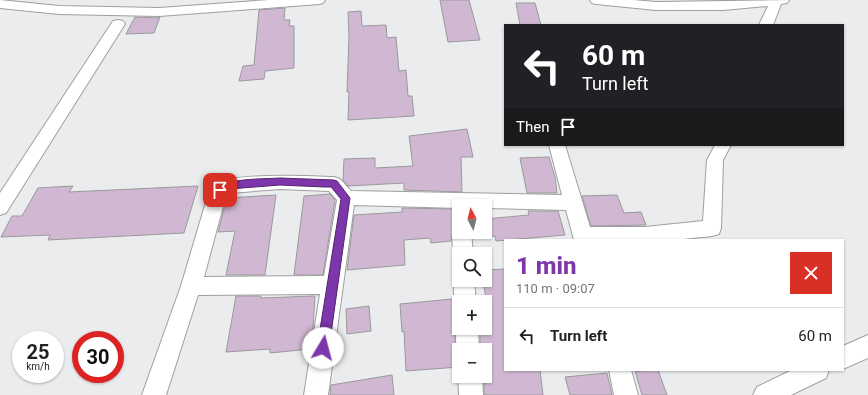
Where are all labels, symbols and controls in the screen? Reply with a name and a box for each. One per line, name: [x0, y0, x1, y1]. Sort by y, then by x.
text: 60 m: [582, 39, 645, 72]
icon: left: [516, 40, 568, 92]
text: Turn left: [582, 73, 648, 94]
icon: arrive: [557, 116, 579, 138]
text: Then: [516, 118, 549, 136]
pin: [203, 173, 237, 207]
icon: arrive: [209, 179, 231, 201]
north arrow: [452, 199, 492, 239]
map controls: [452, 199, 492, 383]
button: search: [452, 247, 492, 287]
text: 1 min: [516, 252, 577, 280]
button: close: [790, 252, 832, 294]
text: 110 m · 09:07: [516, 281, 595, 296]
button: +: [452, 295, 492, 335]
icon: left: [516, 325, 538, 347]
position arrow: [302, 327, 344, 369]
text: Turn left: [550, 327, 607, 345]
text: 60 m: [798, 327, 832, 345]
speed limit sign: 30: [72, 331, 124, 383]
text: 25: [27, 340, 49, 364]
button: −: [452, 343, 492, 383]
text: km/h: [26, 361, 50, 372]

